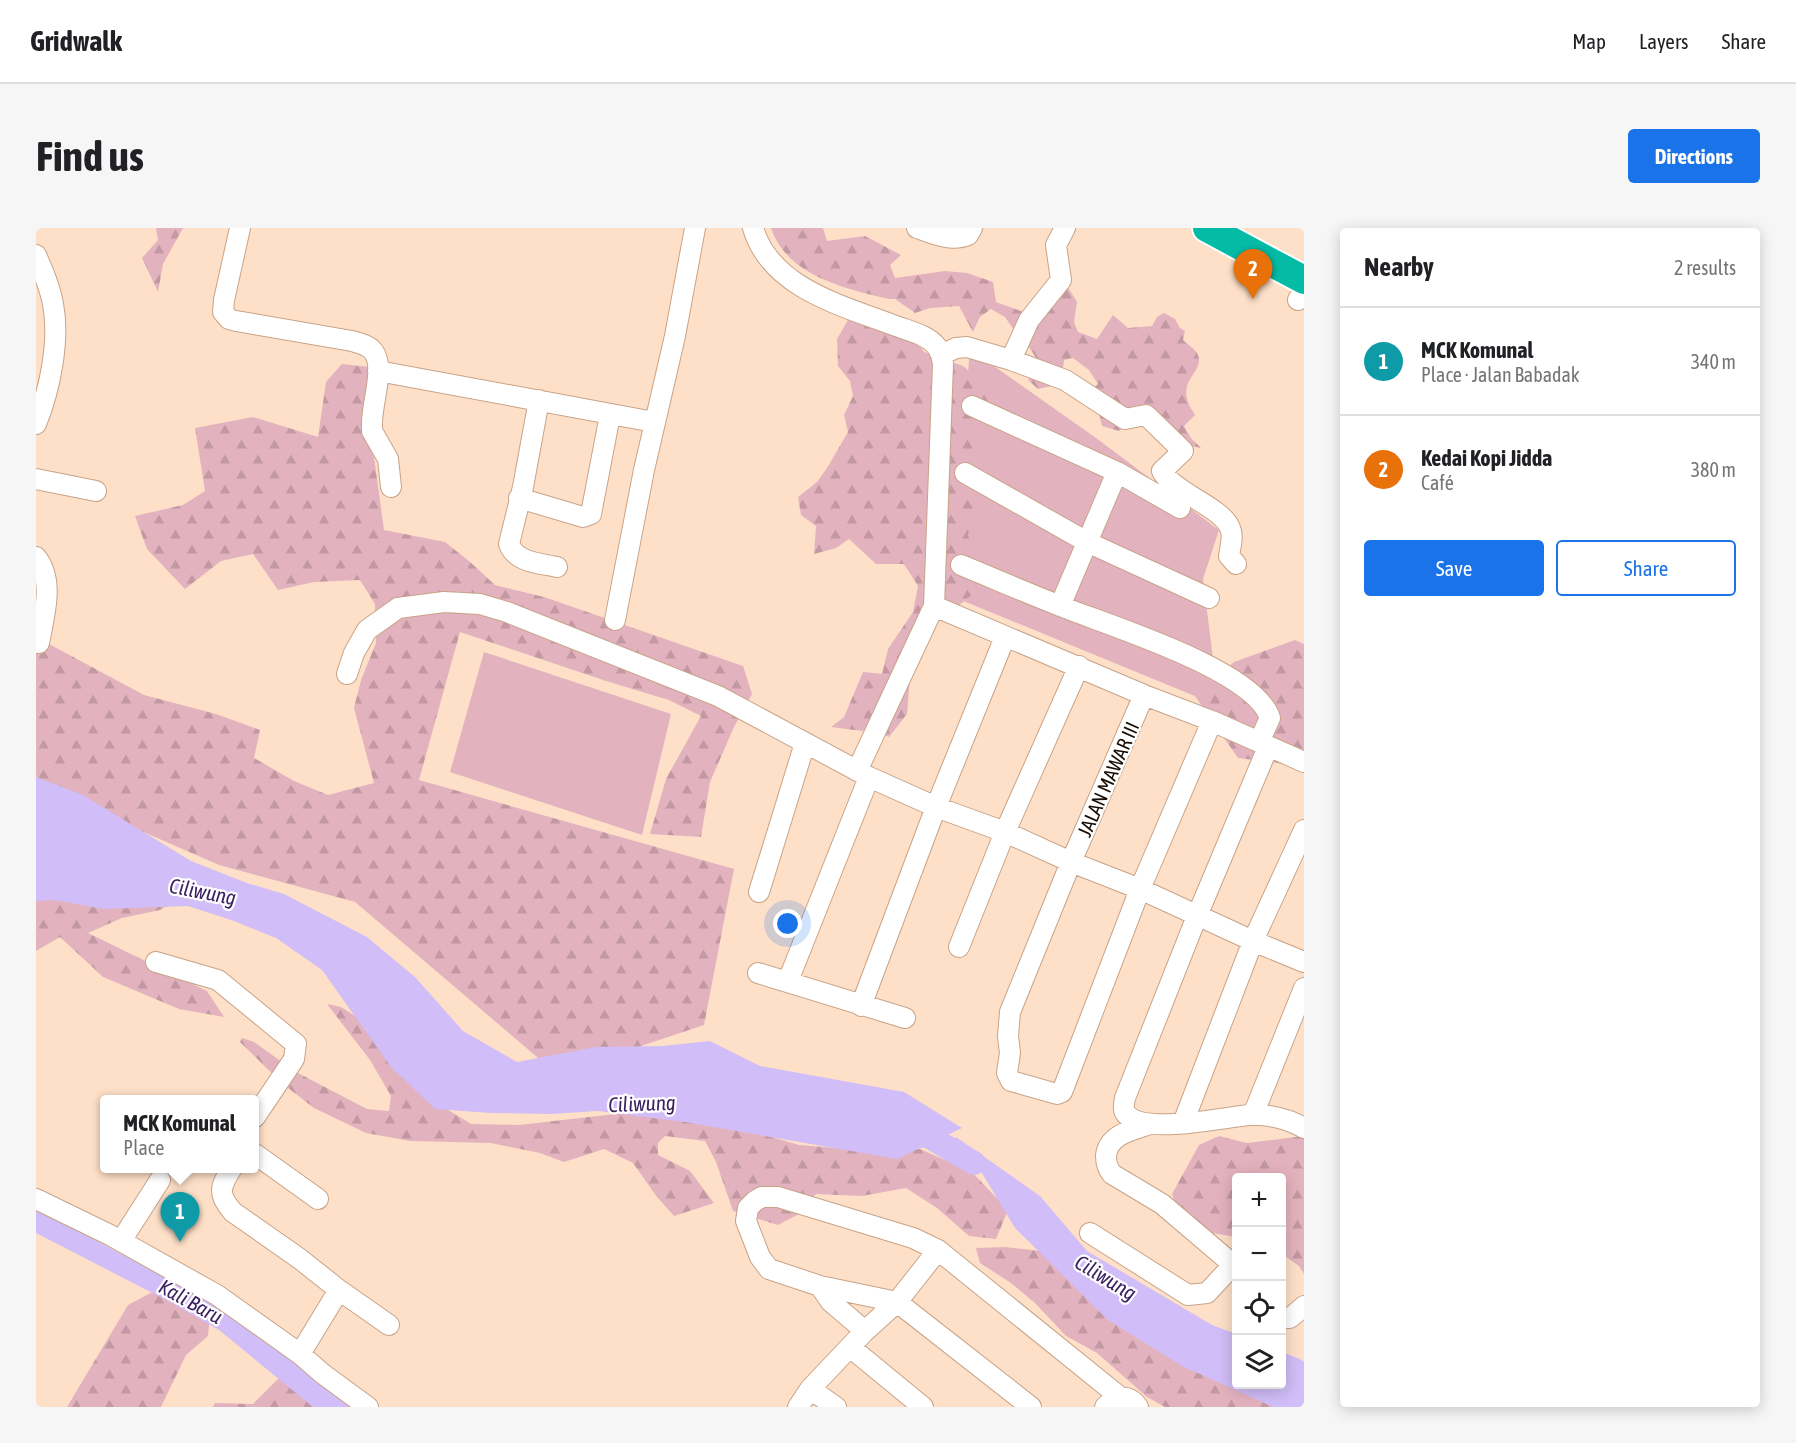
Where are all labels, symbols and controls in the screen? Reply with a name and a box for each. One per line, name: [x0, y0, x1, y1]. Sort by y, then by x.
text: Gridwalk: [30, 25, 122, 57]
text: Map: [1572, 29, 1606, 53]
text: Layers: [1639, 29, 1689, 53]
text: Share: [1722, 29, 1766, 53]
button: Directions: [1628, 129, 1760, 183]
text: Find us: [36, 132, 144, 180]
pin: 2: [1234, 250, 1272, 299]
text: Nearby: [1364, 252, 1434, 282]
text: 2 results: [1674, 256, 1736, 279]
text: MCK Komunal: [1421, 337, 1533, 363]
text: 1: [1379, 350, 1388, 373]
text: 340 m: [1691, 350, 1736, 373]
text: Place · Jalan Babadak: [1421, 363, 1580, 386]
text: Kedai Kopi Jidda: [1421, 445, 1552, 471]
text: 2: [1379, 458, 1388, 481]
text: 380 m: [1691, 458, 1736, 481]
text: Café: [1421, 471, 1454, 494]
button: Save: [1364, 540, 1544, 596]
button: Share: [1556, 540, 1736, 596]
street label: JALAN MAWAR III: [1072, 718, 1144, 840]
water label: Ciliwung: [168, 873, 238, 909]
your location: [773, 909, 802, 938]
water label: Ciliwung: [608, 1090, 676, 1116]
popup: [100, 1095, 259, 1173]
text: MCK Komunal: [123, 1110, 236, 1136]
text: Place: [123, 1136, 164, 1159]
map controls: [1232, 1173, 1286, 1389]
button: +: [1232, 1173, 1286, 1227]
pin: 1: [160, 1192, 200, 1242]
button: −: [1232, 1227, 1286, 1281]
water label: Ciliwung: [1071, 1249, 1141, 1305]
water label: Kali Baru: [155, 1274, 227, 1328]
button: locate: [1232, 1281, 1286, 1335]
button: layers: [1232, 1335, 1286, 1389]

